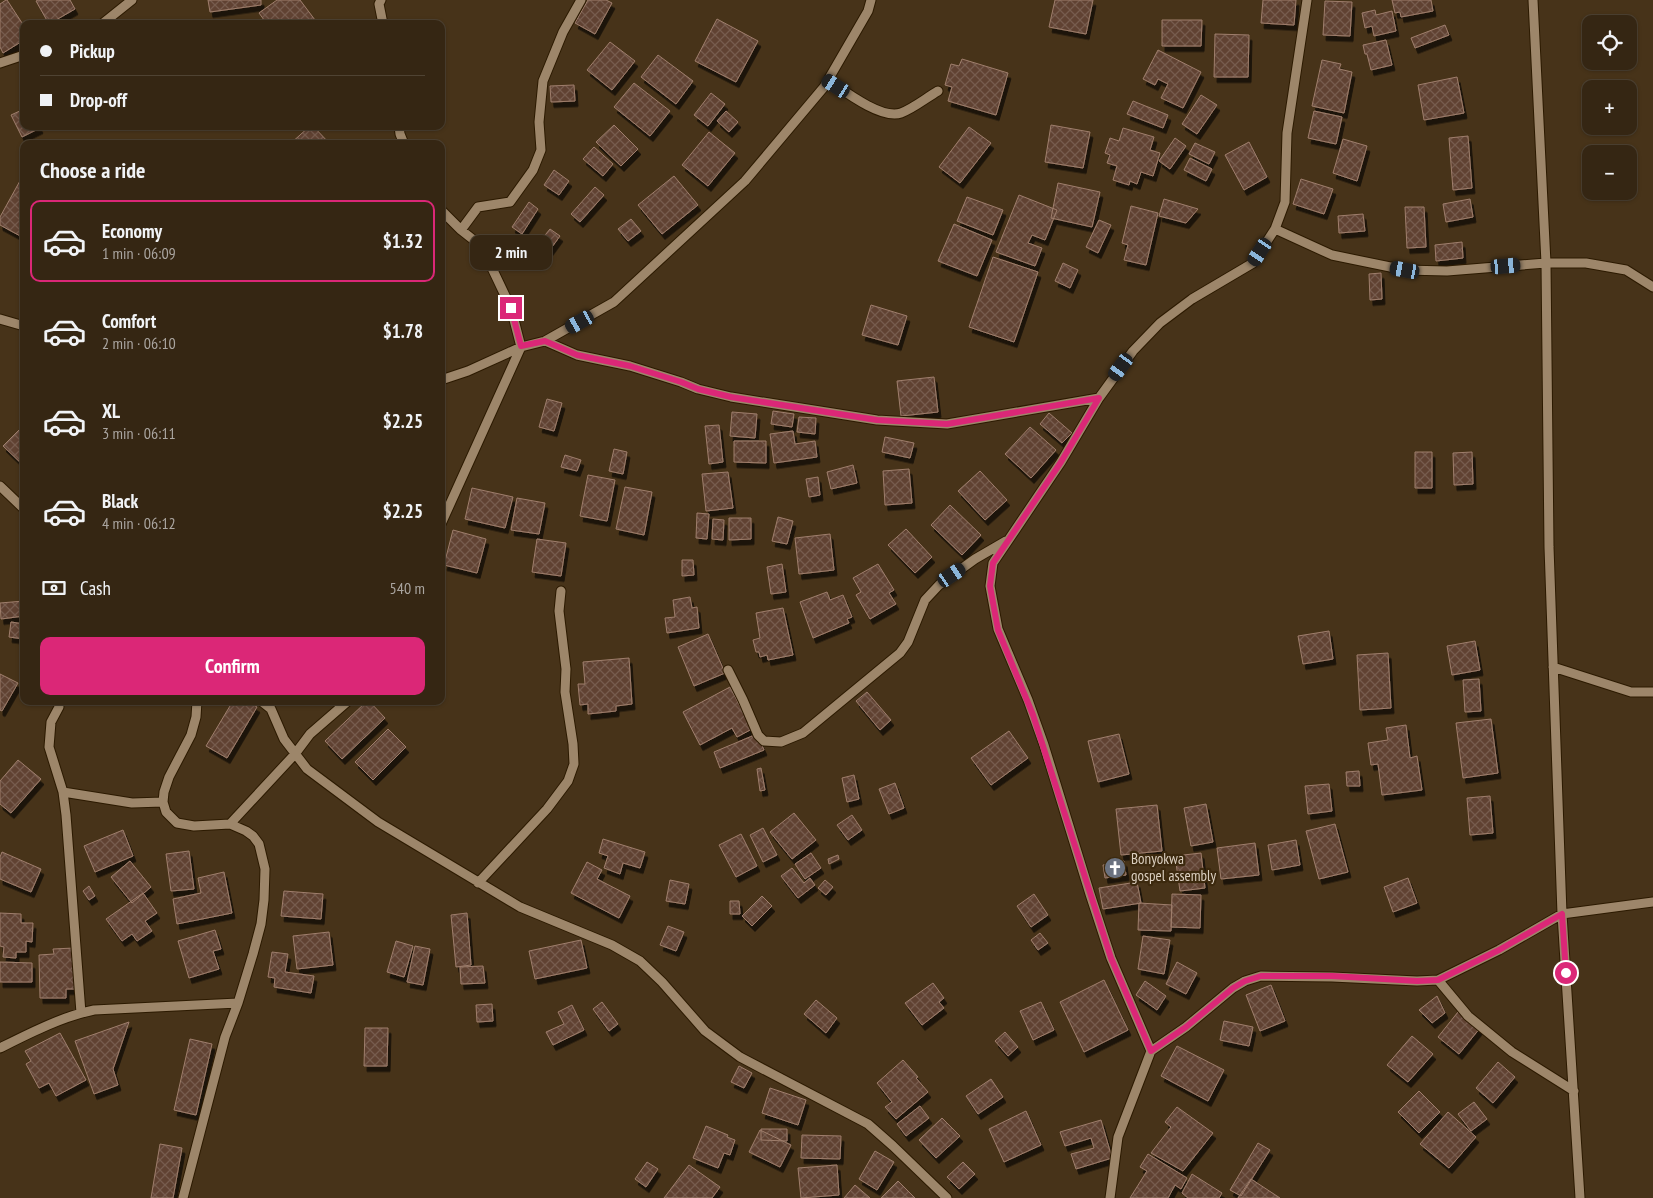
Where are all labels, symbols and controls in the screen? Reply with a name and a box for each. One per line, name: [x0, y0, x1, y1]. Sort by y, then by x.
map controls: [1582, 15, 1637, 200]
button: locate: [1582, 15, 1637, 70]
text: Pickup: [70, 39, 115, 63]
car: [819, 72, 852, 100]
button: +: [1582, 80, 1637, 135]
text: Drop-off: [70, 88, 127, 112]
button: −: [1582, 145, 1637, 200]
text: Choose a ride: [40, 156, 145, 184]
icon: car: [42, 219, 87, 264]
text: Economy: [102, 219, 162, 243]
text: $1.32: [383, 229, 423, 253]
car: [1245, 235, 1274, 269]
callout: 2 min: [470, 236, 552, 270]
text: 2 min: [495, 242, 527, 262]
text: 1 min · 06:09: [102, 243, 176, 263]
car: [1490, 257, 1521, 275]
car: [1388, 260, 1421, 280]
route end: [500, 297, 522, 319]
car: [563, 308, 596, 336]
icon: car: [42, 309, 87, 354]
text: Comfort: [102, 309, 156, 333]
text: $1.78: [383, 319, 423, 343]
text: 2 min · 06:10: [102, 333, 176, 353]
car: [1106, 350, 1135, 384]
icon: car: [42, 399, 87, 444]
text: XL: [102, 399, 120, 423]
text: $2.25: [383, 409, 423, 433]
text: 3 min · 06:11: [102, 423, 176, 443]
icon: car: [42, 489, 87, 534]
text: Black: [102, 489, 138, 513]
text: $2.25: [383, 499, 423, 523]
text: 4 min · 06:12: [102, 513, 176, 533]
car: [935, 560, 968, 590]
icon: cash: [40, 574, 68, 602]
text: Cash: [80, 576, 111, 600]
text: 540 m: [390, 578, 425, 598]
button: Confirm: [40, 637, 425, 695]
place label: Bonyokwa gospel assembly: [1131, 849, 1217, 885]
church icon: Bonyokwa gospel assembly: [1103, 856, 1127, 880]
route start: [1555, 962, 1577, 984]

